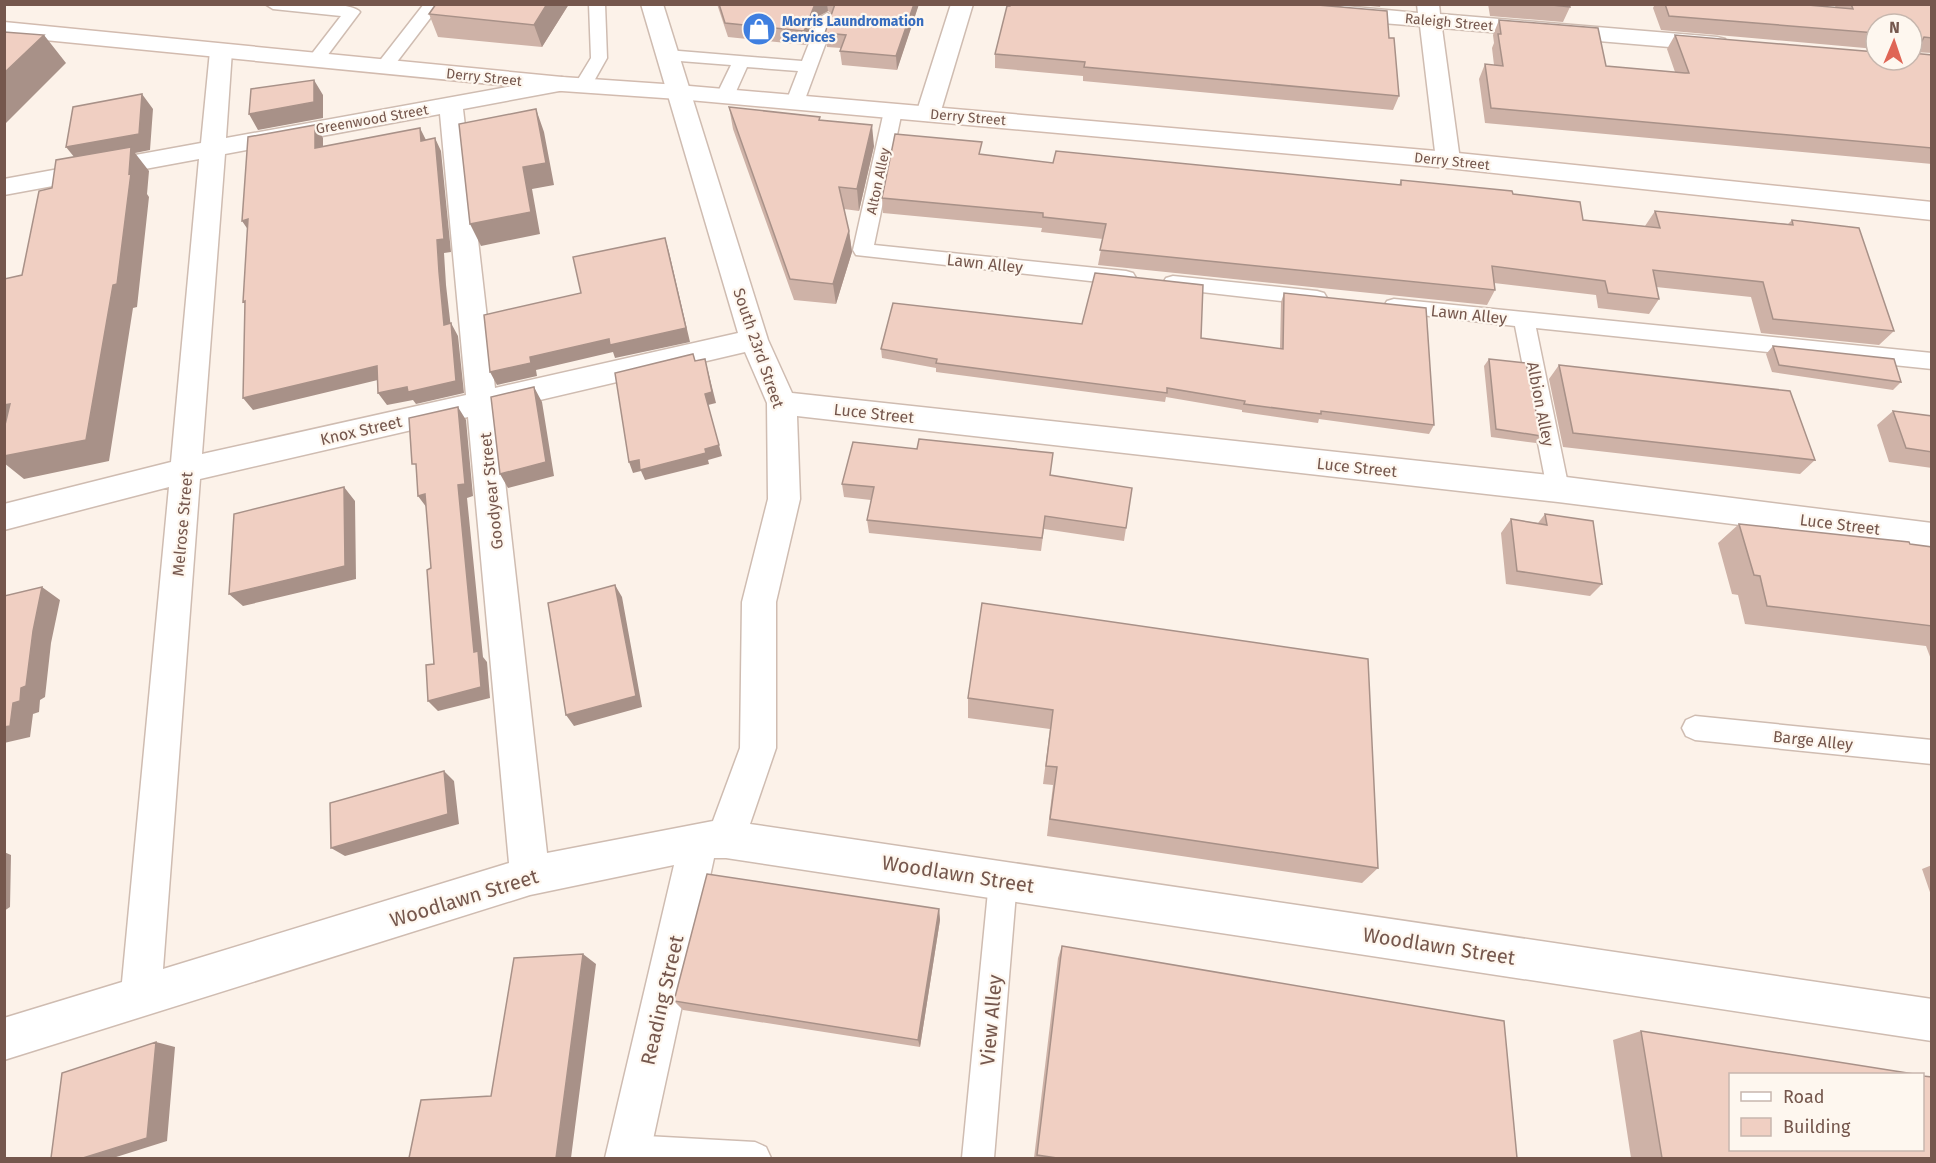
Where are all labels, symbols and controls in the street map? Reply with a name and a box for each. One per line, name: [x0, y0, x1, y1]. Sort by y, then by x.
street label: Raleigh Street: [1404, 10, 1495, 35]
shop icon: Morris Laundromation Services: [741, 11, 777, 47]
north arrow: [1864, 12, 1924, 72]
place label: Morris Laundromation Services: [782, 13, 924, 46]
text: N: [1889, 18, 1900, 37]
street label: Derry Street: [445, 65, 524, 90]
street label: Greenwood Street: [315, 101, 430, 138]
street label: Derry Street: [929, 106, 1008, 129]
street label: Alton Alley: [863, 146, 894, 216]
street label: Derry Street: [1413, 149, 1492, 174]
street label: Lawn Alley: [946, 250, 1024, 277]
street label: South 23rd Street: [729, 286, 788, 411]
street label: Lawn Alley: [1430, 301, 1508, 328]
street label: Albion Alley: [1523, 360, 1558, 448]
street label: Luce Street: [833, 400, 915, 427]
street label: Knox Street: [318, 412, 404, 449]
street label: Goodyear Street: [476, 431, 507, 550]
street label: Luce Street: [1316, 454, 1398, 481]
street label: Melrose Street: [168, 471, 197, 577]
street label: Luce Street: [1799, 510, 1881, 539]
street label: Barge Alley: [1772, 727, 1854, 754]
street label: Woodlawn Street: [880, 850, 1037, 898]
street label: Woodlawn Street: [387, 864, 542, 932]
street label: Woodlawn Street: [1361, 922, 1518, 970]
street label: Reading Street: [635, 932, 689, 1067]
street label: View Alley: [975, 973, 1007, 1066]
legend: [1729, 1073, 1924, 1151]
text: Road: [1783, 1086, 1825, 1108]
text: Building: [1783, 1116, 1851, 1138]

